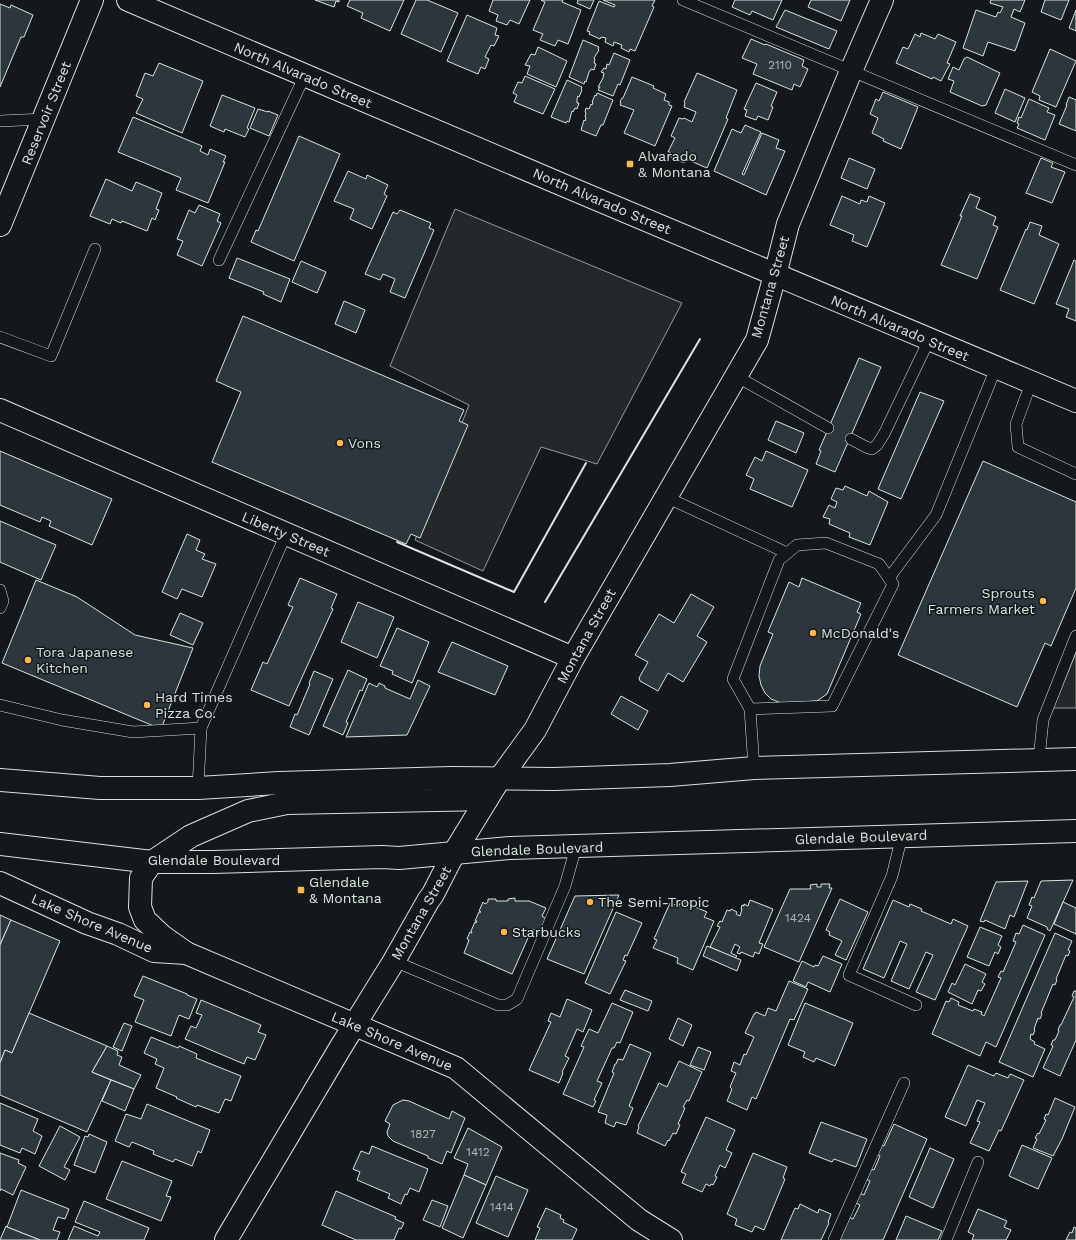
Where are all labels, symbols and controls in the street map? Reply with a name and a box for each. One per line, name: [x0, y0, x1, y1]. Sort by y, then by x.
street label: North Alvarado Street: [232, 39, 375, 111]
house number: 2110: [768, 58, 792, 72]
street label: Reservoir Street: [18, 59, 74, 167]
place label: Alvarado & Montana: [638, 148, 711, 180]
marker: Alvarado & Montana: [625, 159, 635, 169]
street label: North Alvarado Street: [531, 165, 674, 237]
street label: Montana Street: [748, 234, 792, 340]
street label: North Alvarado Street: [829, 292, 972, 364]
place label: Vons: [348, 435, 381, 451]
marker: Vons: [335, 438, 345, 448]
street label: Liberty Street: [240, 508, 332, 560]
place label: Sprouts Farmers Market: [928, 585, 1035, 617]
street label: Montana Street: [553, 586, 619, 686]
marker: Sprouts Farmers Market: [1038, 596, 1048, 606]
place label: McDonald's: [821, 625, 899, 641]
marker: McDonald's: [808, 628, 818, 638]
place label: Tora Japanese Kitchen: [36, 644, 133, 676]
marker: Tora Japanese Kitchen: [23, 655, 33, 665]
place label: Hard Times Pizza Co.: [155, 689, 233, 721]
marker: Hard Times Pizza Co.: [142, 700, 152, 710]
street label: Glendale Boulevard: [794, 827, 928, 847]
street label: Glendale Boulevard: [470, 839, 604, 859]
street label: Glendale Boulevard: [148, 852, 280, 868]
street label: Montana Street: [388, 863, 454, 963]
place label: Glendale & Montana: [309, 874, 382, 906]
marker: Glendale & Montana: [296, 885, 306, 895]
street label: Lake Shore Avenue: [29, 890, 155, 956]
place label: The Semi-Tropic: [598, 894, 710, 910]
marker: The Semi-Tropic: [585, 897, 595, 907]
house number: 1424: [785, 911, 811, 925]
place label: Starbucks: [512, 924, 581, 940]
marker: Starbucks: [499, 927, 509, 937]
street label: Lake Shore Avenue: [329, 1008, 455, 1074]
house number: 1827: [410, 1127, 436, 1141]
house number: 1412: [466, 1145, 490, 1159]
house number: 1414: [490, 1200, 514, 1214]

